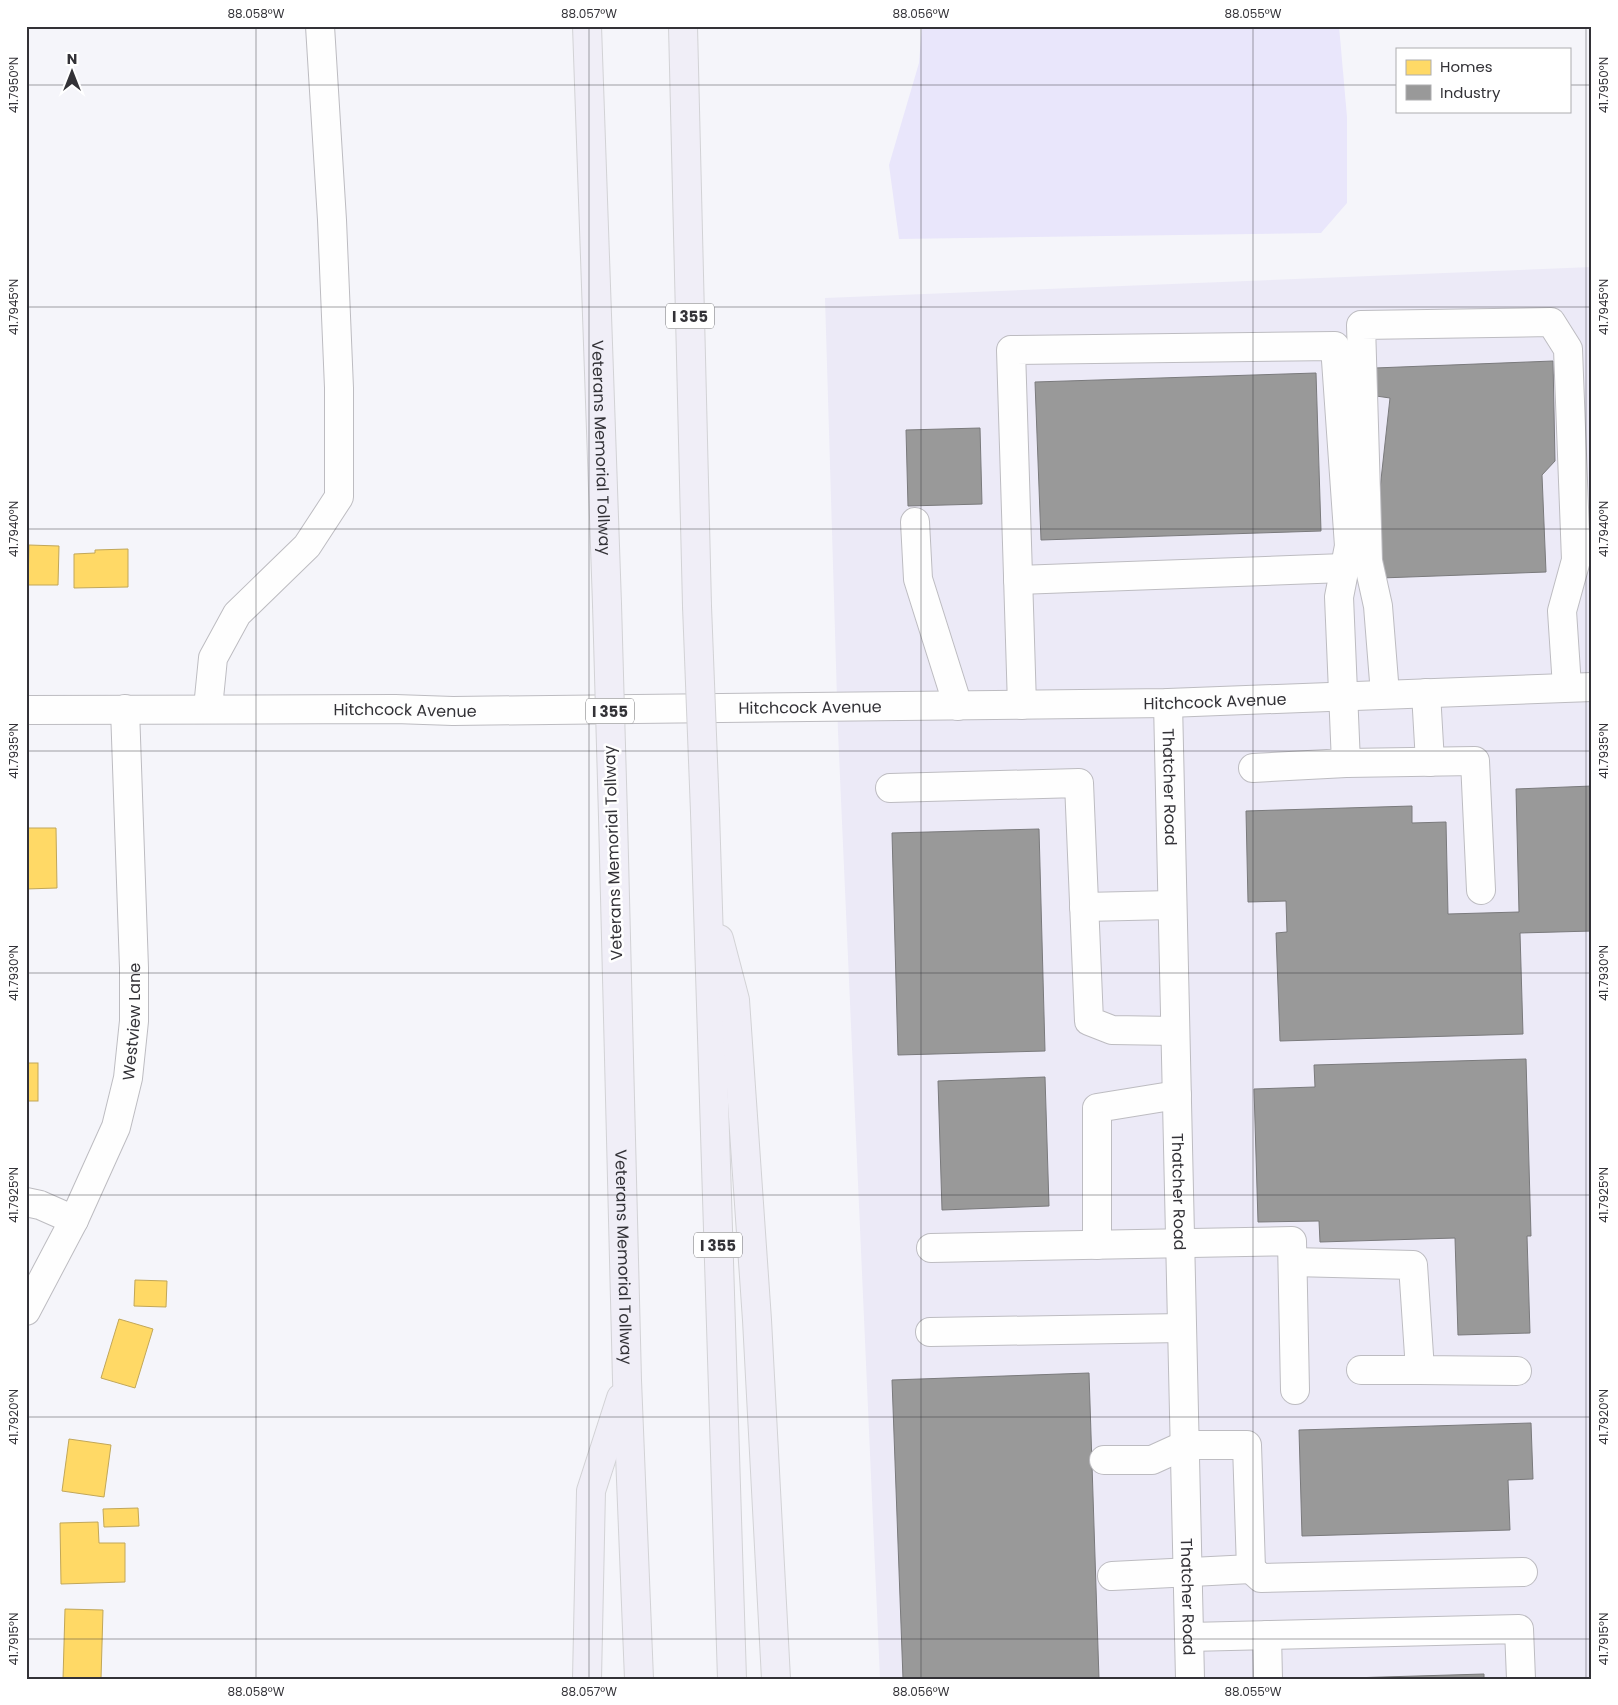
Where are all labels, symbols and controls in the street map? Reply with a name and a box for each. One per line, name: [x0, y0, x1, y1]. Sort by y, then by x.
text: 88.058°W: [228, 5, 285, 22]
text: 88.057°W: [561, 5, 617, 22]
text: 88.056°W: [893, 5, 950, 22]
text: 88.055°W: [1225, 5, 1282, 22]
north arrow: [48, 48, 98, 98]
legend: [1396, 48, 1570, 112]
text: N: [67, 49, 77, 69]
text: Homes: [1440, 56, 1493, 77]
text: 41.7950°N: [5, 57, 22, 113]
text: 41.7950°N: [1595, 57, 1612, 113]
text: Industry: [1440, 82, 1501, 103]
text: 41.7945°N: [5, 279, 22, 335]
text: 41.7945°N: [1595, 279, 1612, 335]
road number: I 355: [666, 304, 714, 328]
street label: Veterans Memorial Tollway: [586, 340, 617, 556]
text: 41.7940°N: [5, 501, 22, 557]
text: 41.7940°N: [1595, 501, 1612, 557]
street label: Hitchcock Avenue: [1143, 687, 1287, 715]
street label: Hitchcock Avenue: [738, 695, 882, 719]
street label: Hitchcock Avenue: [333, 697, 477, 723]
road number: I 355: [586, 698, 634, 724]
text: 41.7935°N: [5, 723, 22, 779]
text: 41.7935°N: [1595, 723, 1612, 779]
street label: Thatcher Road: [1157, 728, 1183, 846]
street label: Veterans Memorial Tollway: [598, 745, 628, 961]
text: 41.7930°N: [5, 945, 22, 1001]
text: 41.7930°N: [1595, 945, 1612, 1001]
street label: Westview Lane: [116, 962, 146, 1082]
street label: Thatcher Road: [1166, 1133, 1192, 1251]
street label: Veterans Memorial Tollway: [610, 1149, 638, 1365]
text: 41.7925°N: [5, 1167, 22, 1223]
text: 41.7925°N: [1595, 1167, 1612, 1223]
road number: I 355: [694, 1232, 742, 1258]
text: 41.7920°N: [5, 1389, 22, 1445]
text: 41.7920°N: [1595, 1389, 1612, 1445]
street label: Thatcher Road: [1175, 1538, 1201, 1656]
text: 41.7915°N: [5, 1613, 22, 1665]
text: 41.7915°N: [1595, 1613, 1612, 1665]
text: 88.058°W: [228, 1683, 285, 1700]
text: 88.057°W: [561, 1683, 617, 1700]
text: 88.056°W: [893, 1683, 950, 1700]
text: 88.055°W: [1225, 1683, 1282, 1700]

